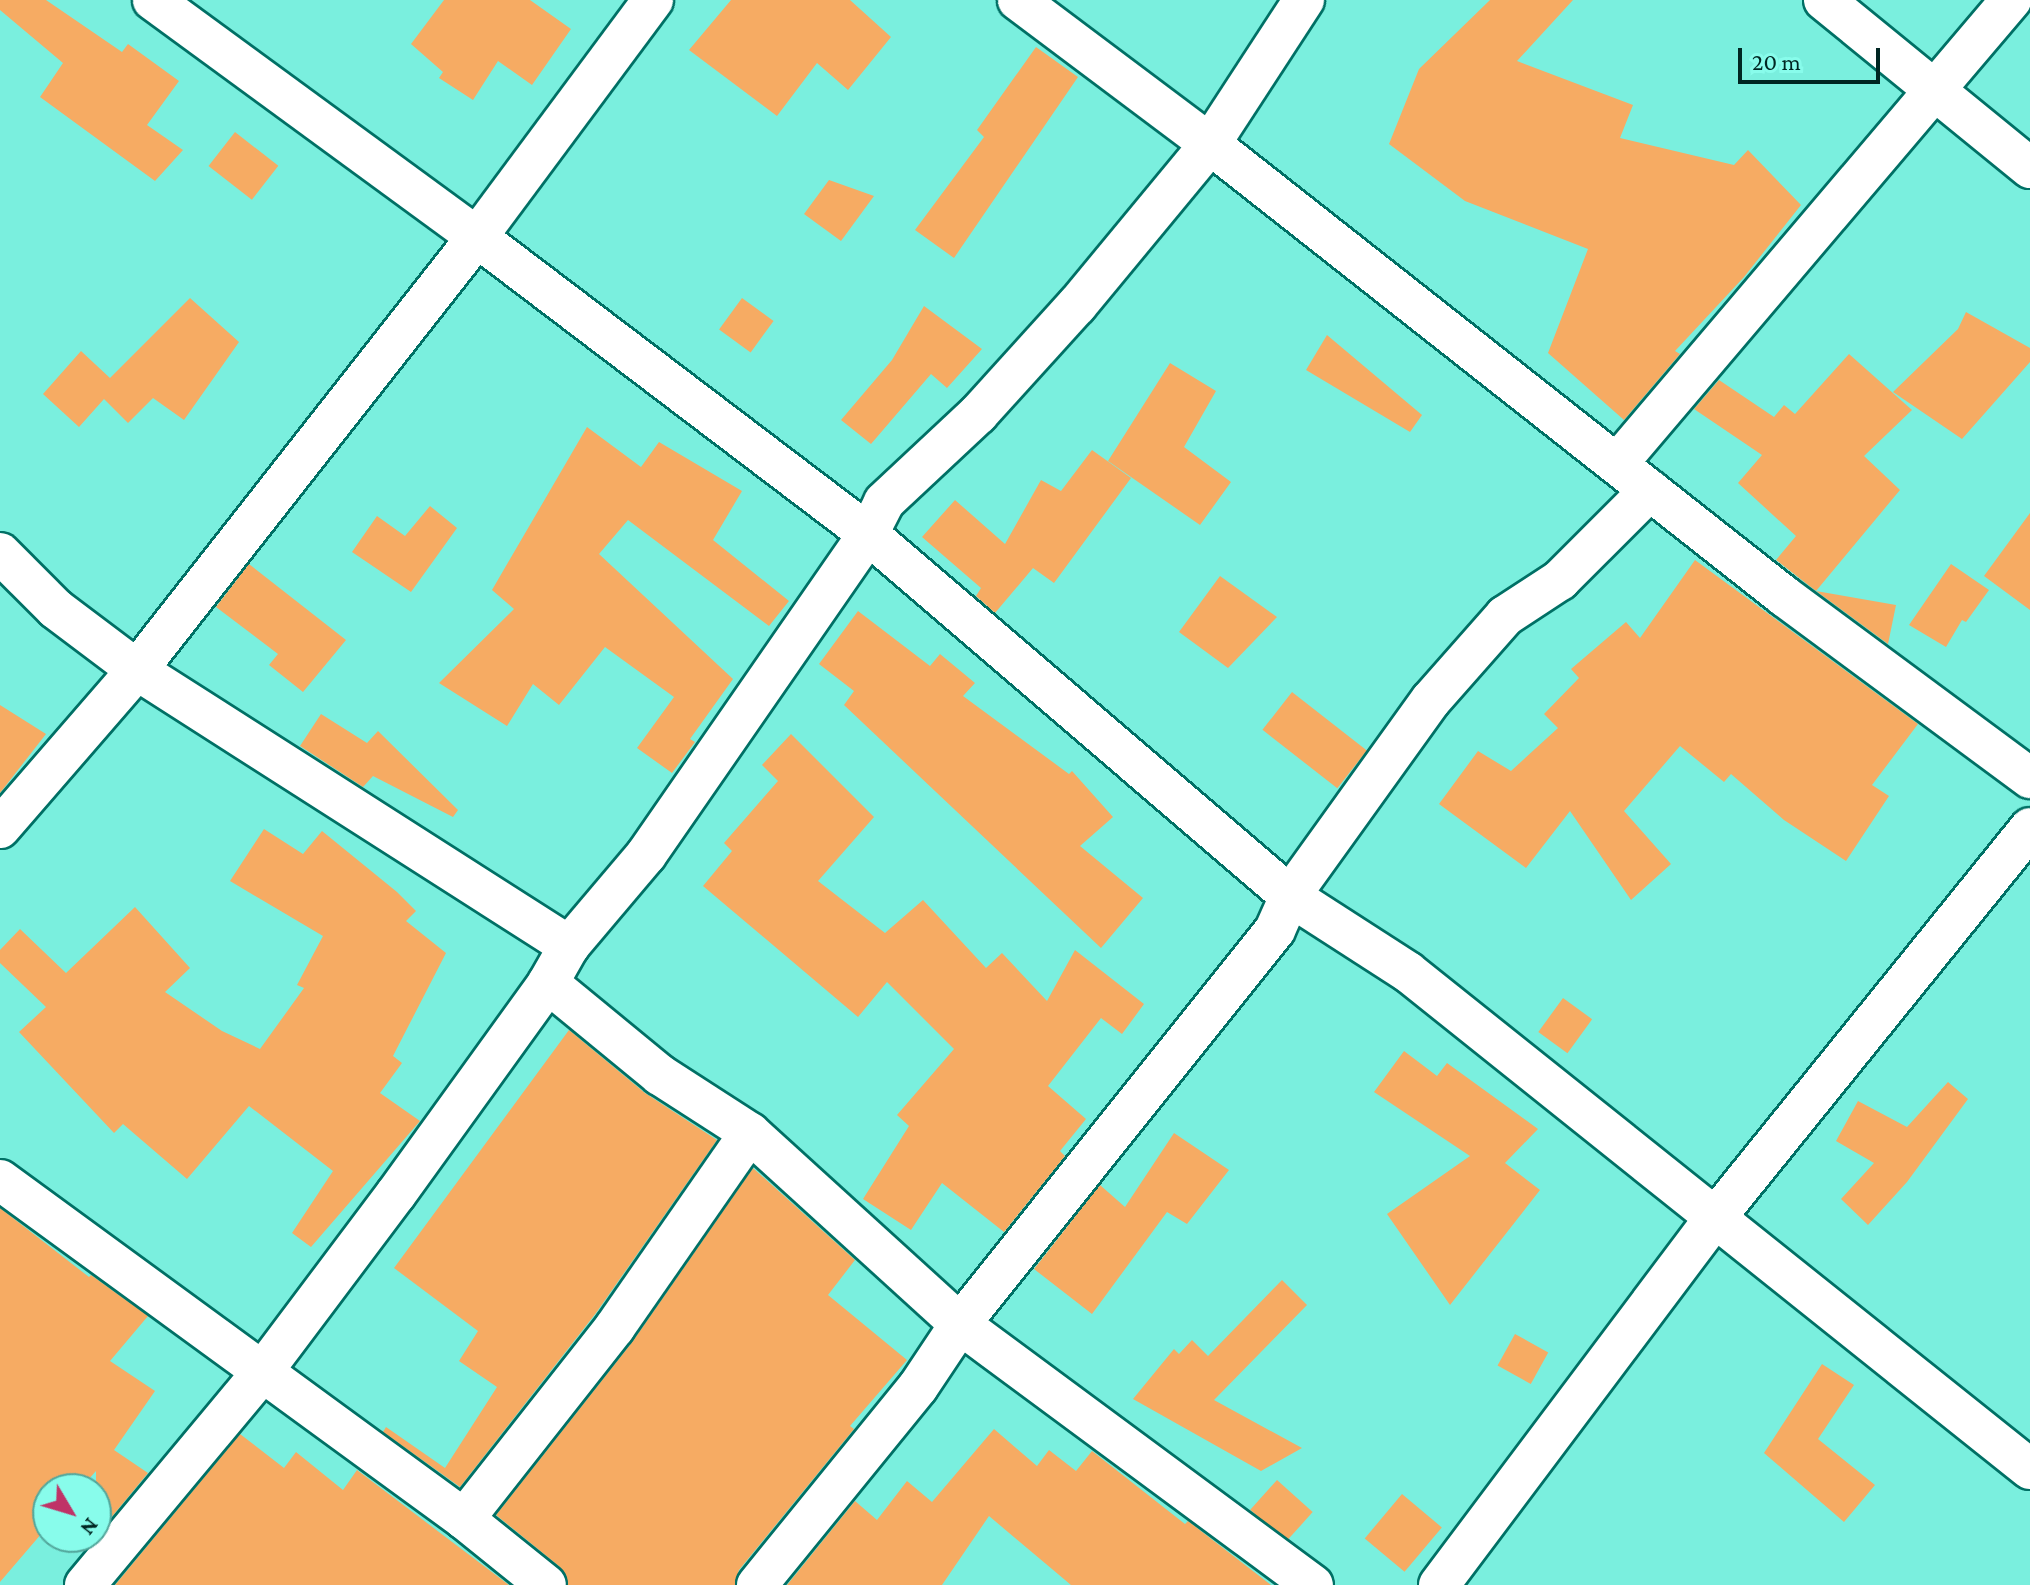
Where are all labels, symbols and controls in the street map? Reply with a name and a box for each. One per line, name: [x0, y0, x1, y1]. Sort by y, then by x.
scale bar: [1742, 32, 1884, 82]
text: 20 m: [1752, 48, 1801, 75]
north arrow: [32, 1473, 112, 1553]
text: N: [75, 1513, 104, 1540]

